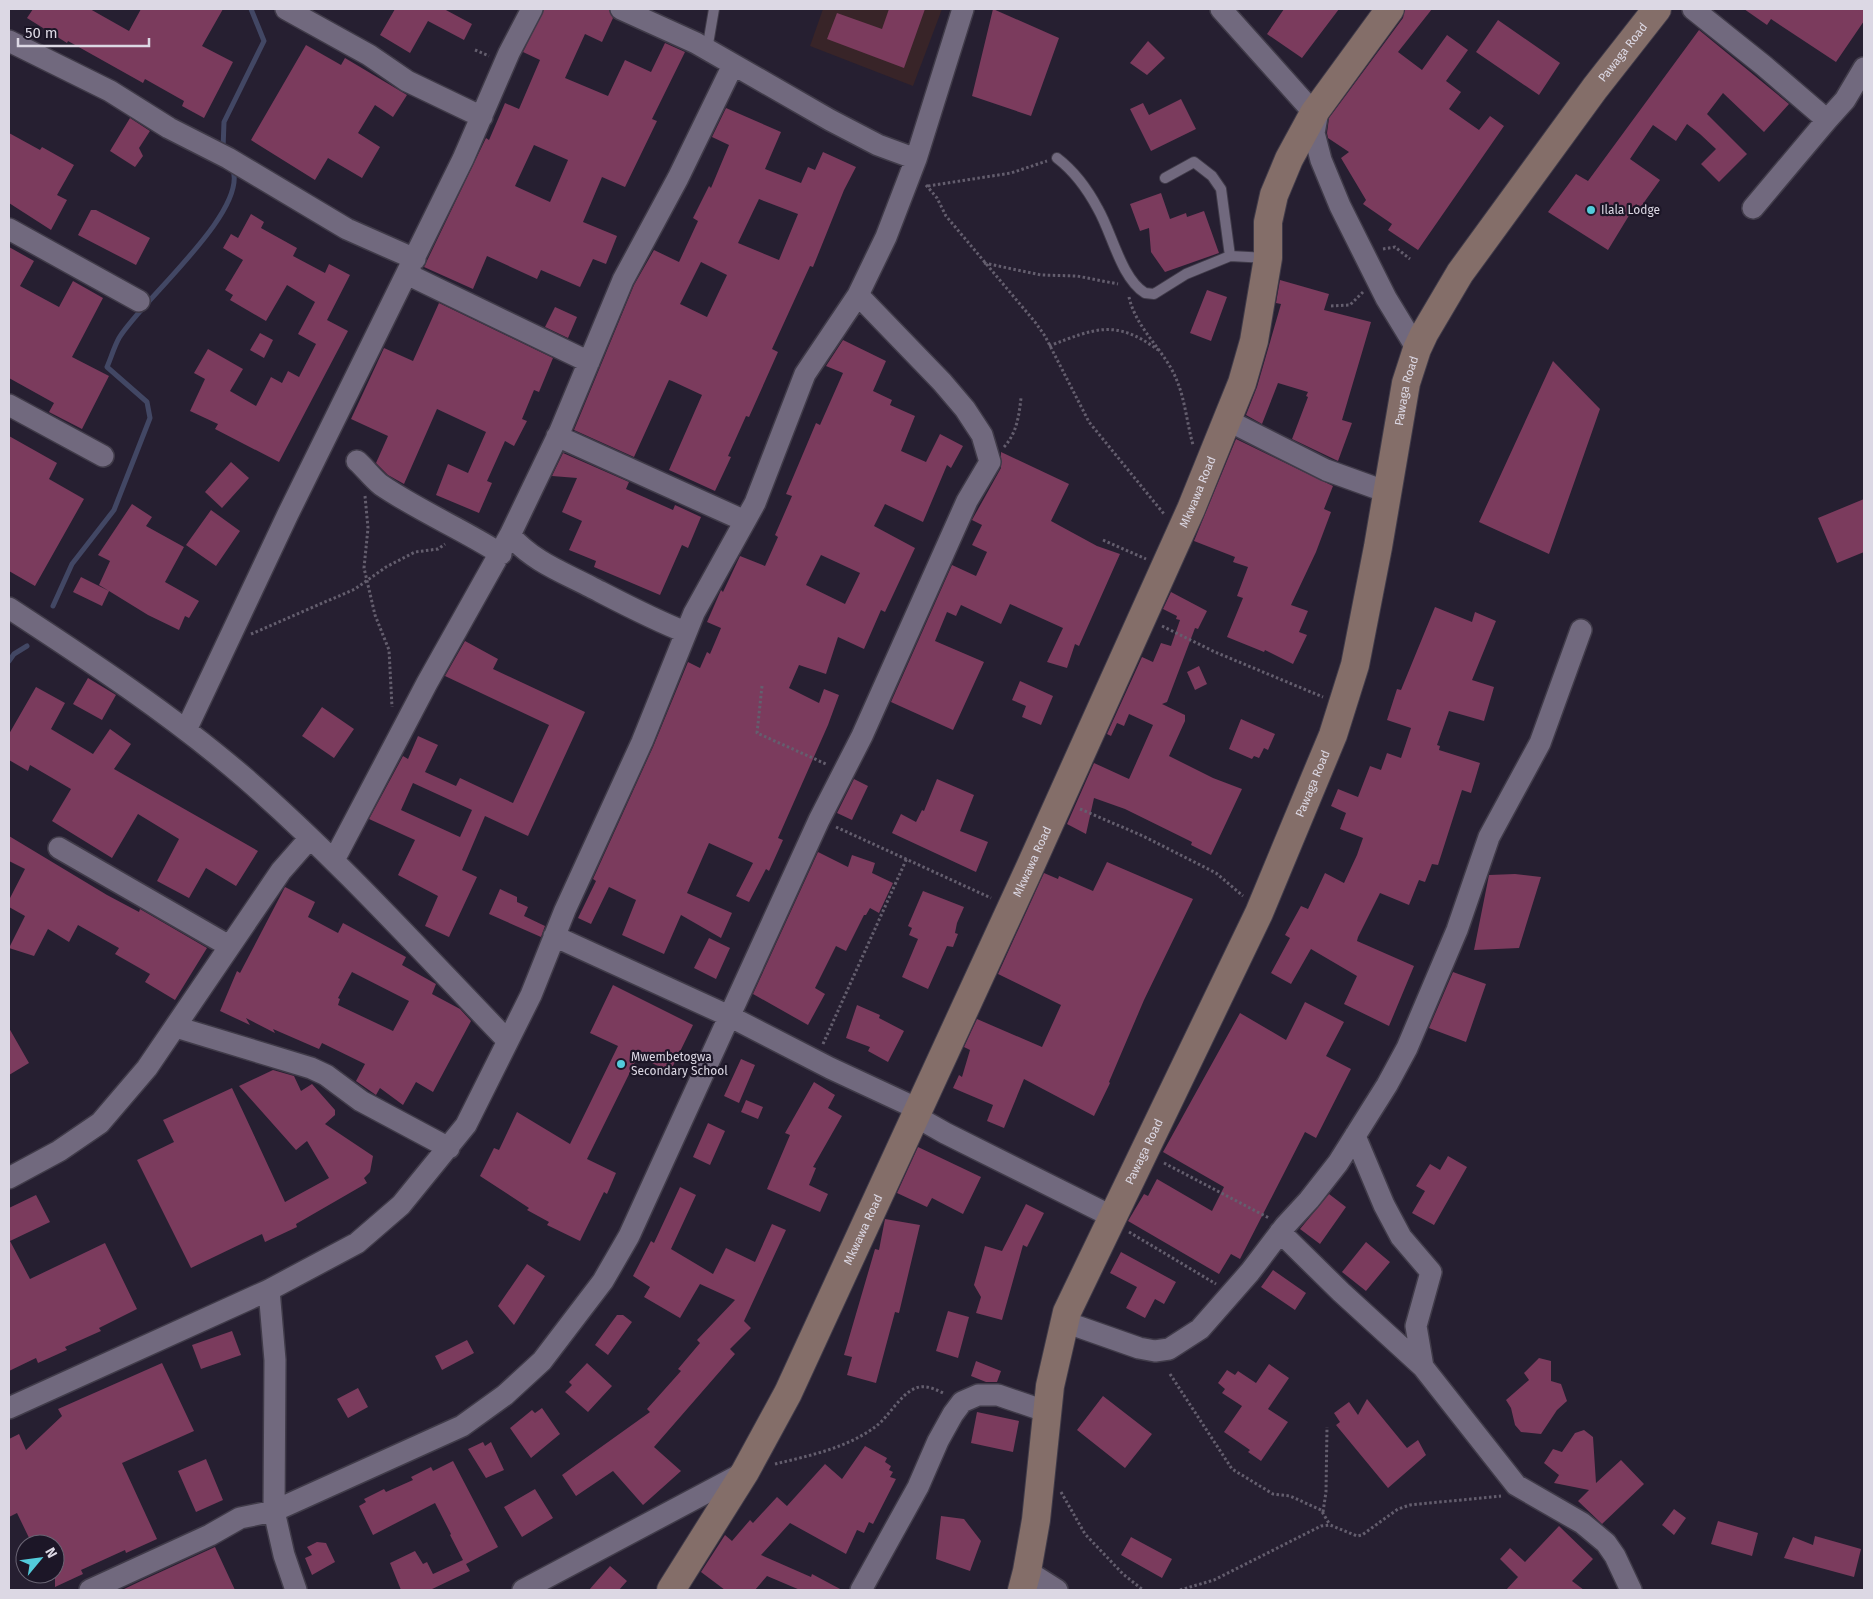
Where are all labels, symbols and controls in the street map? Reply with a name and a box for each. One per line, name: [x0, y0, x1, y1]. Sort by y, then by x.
scale bar: [18, 15, 149, 47]
street label: Pawaga Road: [1595, 20, 1650, 85]
text: 50 m: [25, 24, 58, 42]
place label: Ilala Lodge: [1601, 203, 1660, 217]
marker: Ilala Lodge: [1585, 204, 1597, 216]
street label: Pawaga Road: [1392, 354, 1421, 427]
street label: Mkwawa Road: [1176, 454, 1219, 530]
street label: Pawaga Road: [1293, 748, 1333, 819]
street label: Mkwawa Road: [1010, 824, 1054, 899]
place label: Mwembetogwa Secondary School: [631, 1050, 728, 1078]
marker: Mwembetogwa Secondary School: [615, 1058, 627, 1070]
street label: Pawaga Road: [1122, 1117, 1166, 1187]
street label: Mkwawa Road: [841, 1192, 885, 1267]
north arrow: [15, 1534, 65, 1584]
text: N: [41, 1545, 61, 1561]

